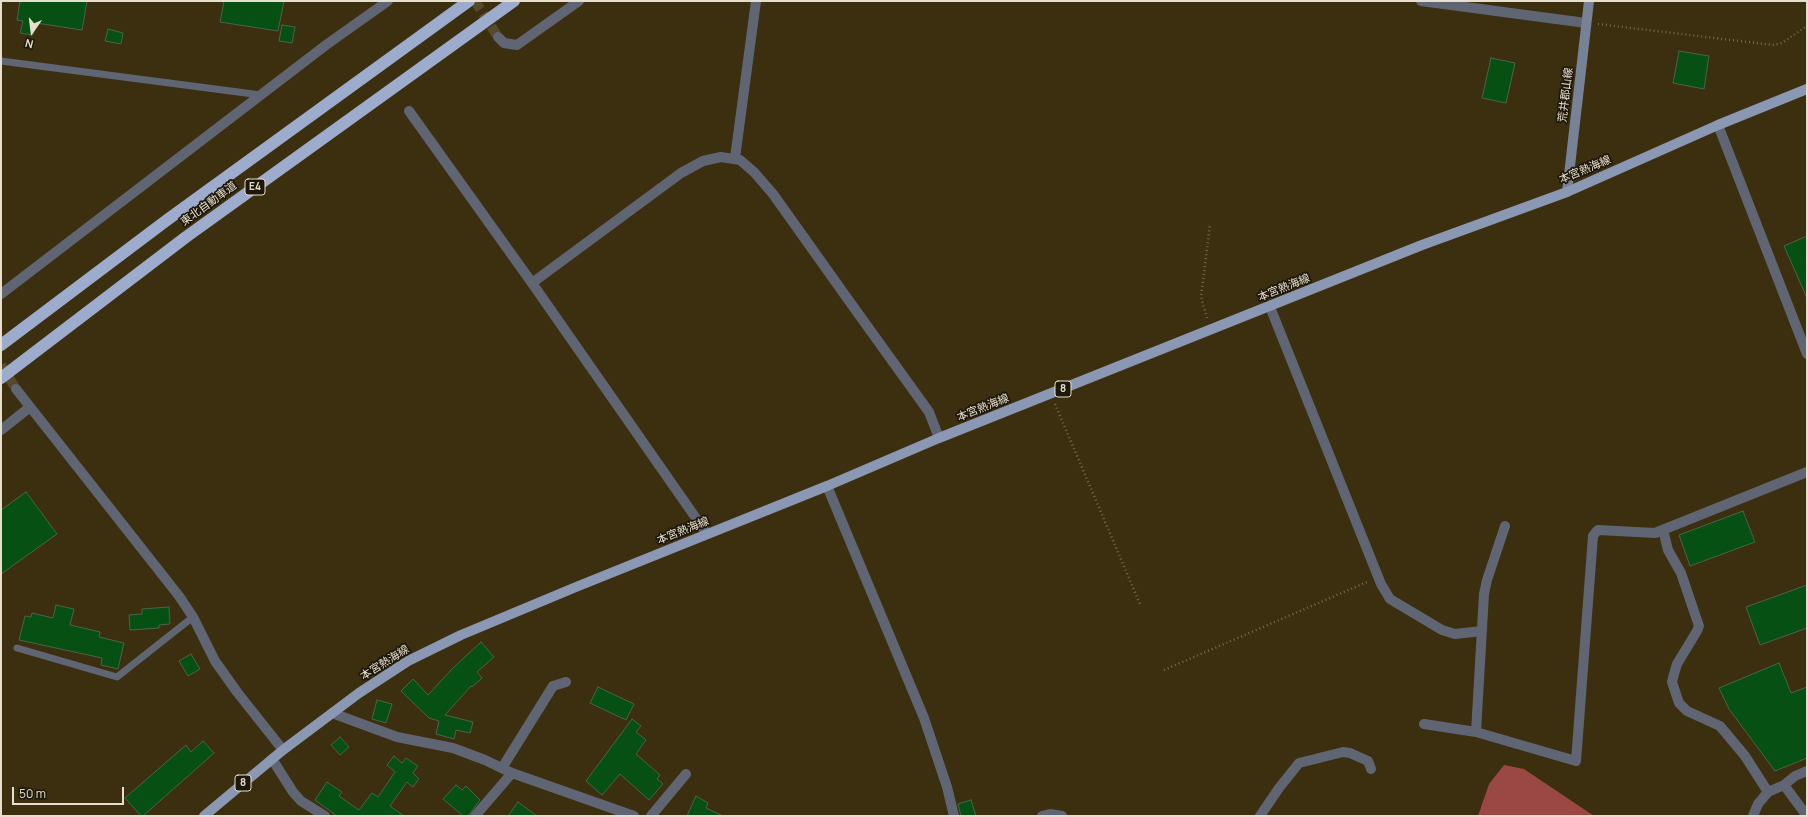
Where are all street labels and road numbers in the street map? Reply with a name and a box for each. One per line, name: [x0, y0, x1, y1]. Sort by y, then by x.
street label: 荒井郡山線: [1556, 67, 1576, 123]
street label: 本宮熱海線: [1557, 153, 1613, 187]
street label: 東北自動車道: [178, 179, 240, 229]
road number: E4: [245, 179, 265, 195]
street label: 本宮熱海線: [1256, 272, 1312, 304]
road number: 8: [1055, 381, 1071, 397]
street label: 本宮熱海線: [955, 392, 1011, 424]
street label: 本宮熱海線: [655, 515, 711, 547]
street label: 本宮熱海線: [358, 643, 412, 683]
road number: 8: [235, 775, 251, 791]

